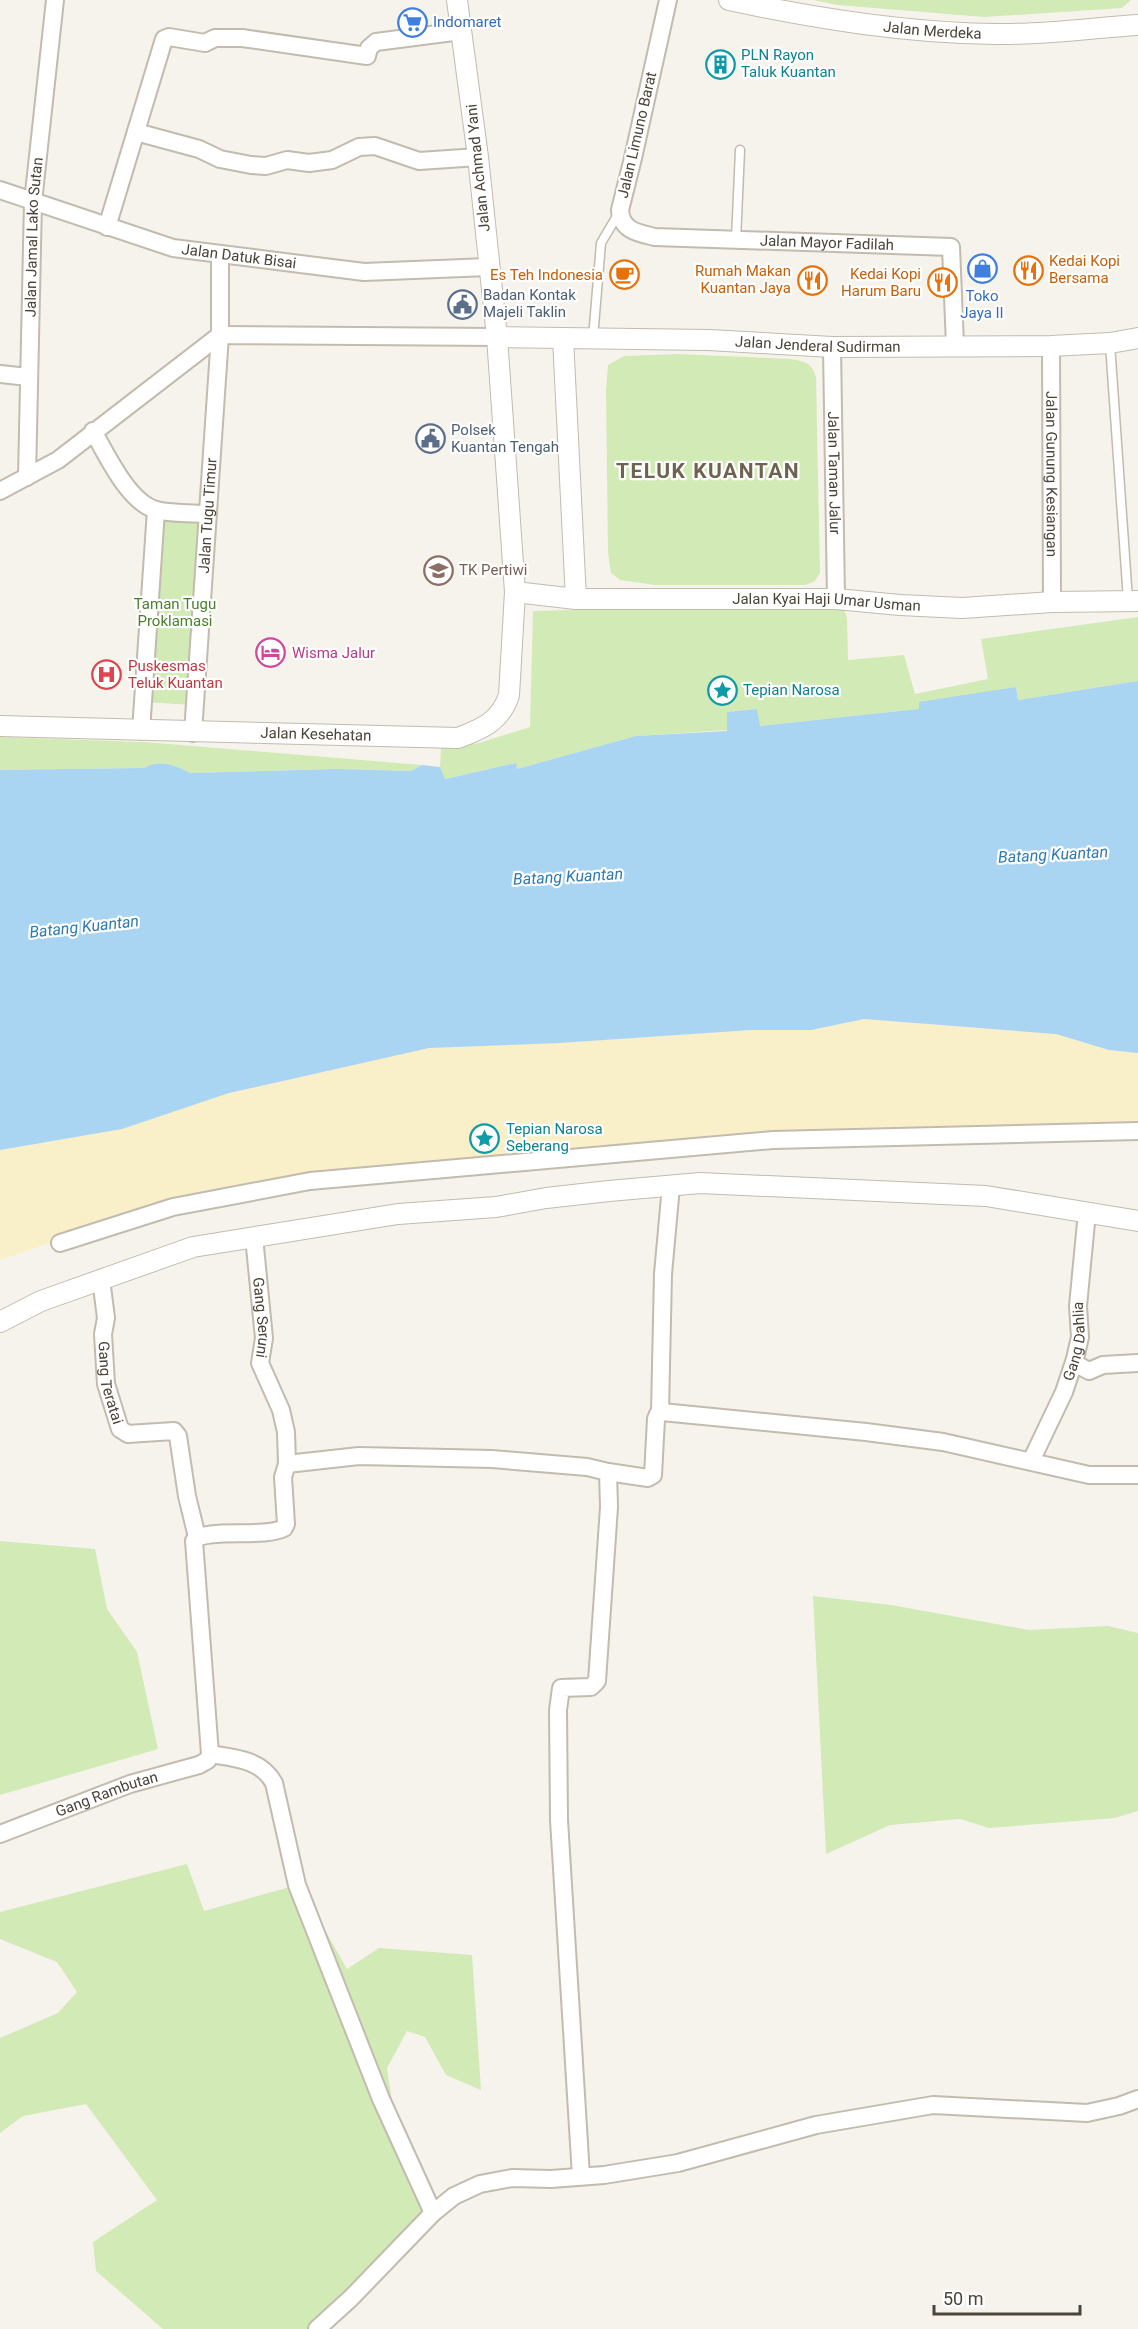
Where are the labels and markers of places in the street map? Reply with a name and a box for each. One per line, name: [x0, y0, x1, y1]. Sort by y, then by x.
supermarket icon: Indomaret: [396, 6, 428, 38]
place label: Indomaret: [433, 13, 502, 31]
place label: PLN Rayon Taluk Kuantan: [741, 46, 836, 81]
building icon: PLN Rayon Taluk Kuantan: [704, 48, 736, 80]
place label: Kedai Kopi Bersama: [1049, 252, 1120, 287]
shop icon: Toko Jaya II: [966, 253, 998, 285]
restaurant icon: Kedai Kopi Bersama: [1012, 254, 1044, 286]
cafe icon: Es Teh Indonesia: [608, 259, 640, 291]
place label: Rumah Makan Kuantan Jaya: [695, 262, 791, 297]
restaurant icon: Rumah Makan Kuantan Jaya: [796, 264, 828, 296]
place label: Kedai Kopi Harum Baru: [841, 265, 921, 300]
place label: Es Teh Indonesia: [490, 266, 603, 284]
restaurant icon: Kedai Kopi Harum Baru: [926, 267, 958, 299]
place label: Badan Kontak Majeli Taklin: [483, 286, 576, 321]
place label: Toko Jaya II: [960, 287, 1004, 322]
public building icon: Badan Kontak Majeli Taklin: [446, 288, 478, 320]
place label: Polsek Kuantan Tengah: [451, 421, 559, 456]
public building icon: Polsek Kuantan Tengah: [414, 423, 446, 455]
school or university icon: TK Pertiwi: [422, 554, 454, 586]
place label: TK Pertiwi: [459, 561, 527, 579]
hotel icon: Wisma Jalur: [255, 637, 287, 669]
place label: Wisma Jalur: [292, 644, 375, 662]
place label: Puskesmas Teluk Kuantan: [128, 657, 223, 692]
hospital icon: Puskesmas Teluk Kuantan: [91, 659, 123, 691]
place icon: Tepian Narosa: [706, 674, 738, 706]
place label: Tepian Narosa: [743, 681, 840, 699]
place label: Tepian Narosa Seberang: [506, 1120, 603, 1155]
place icon: Tepian Narosa Seberang: [469, 1122, 501, 1154]

